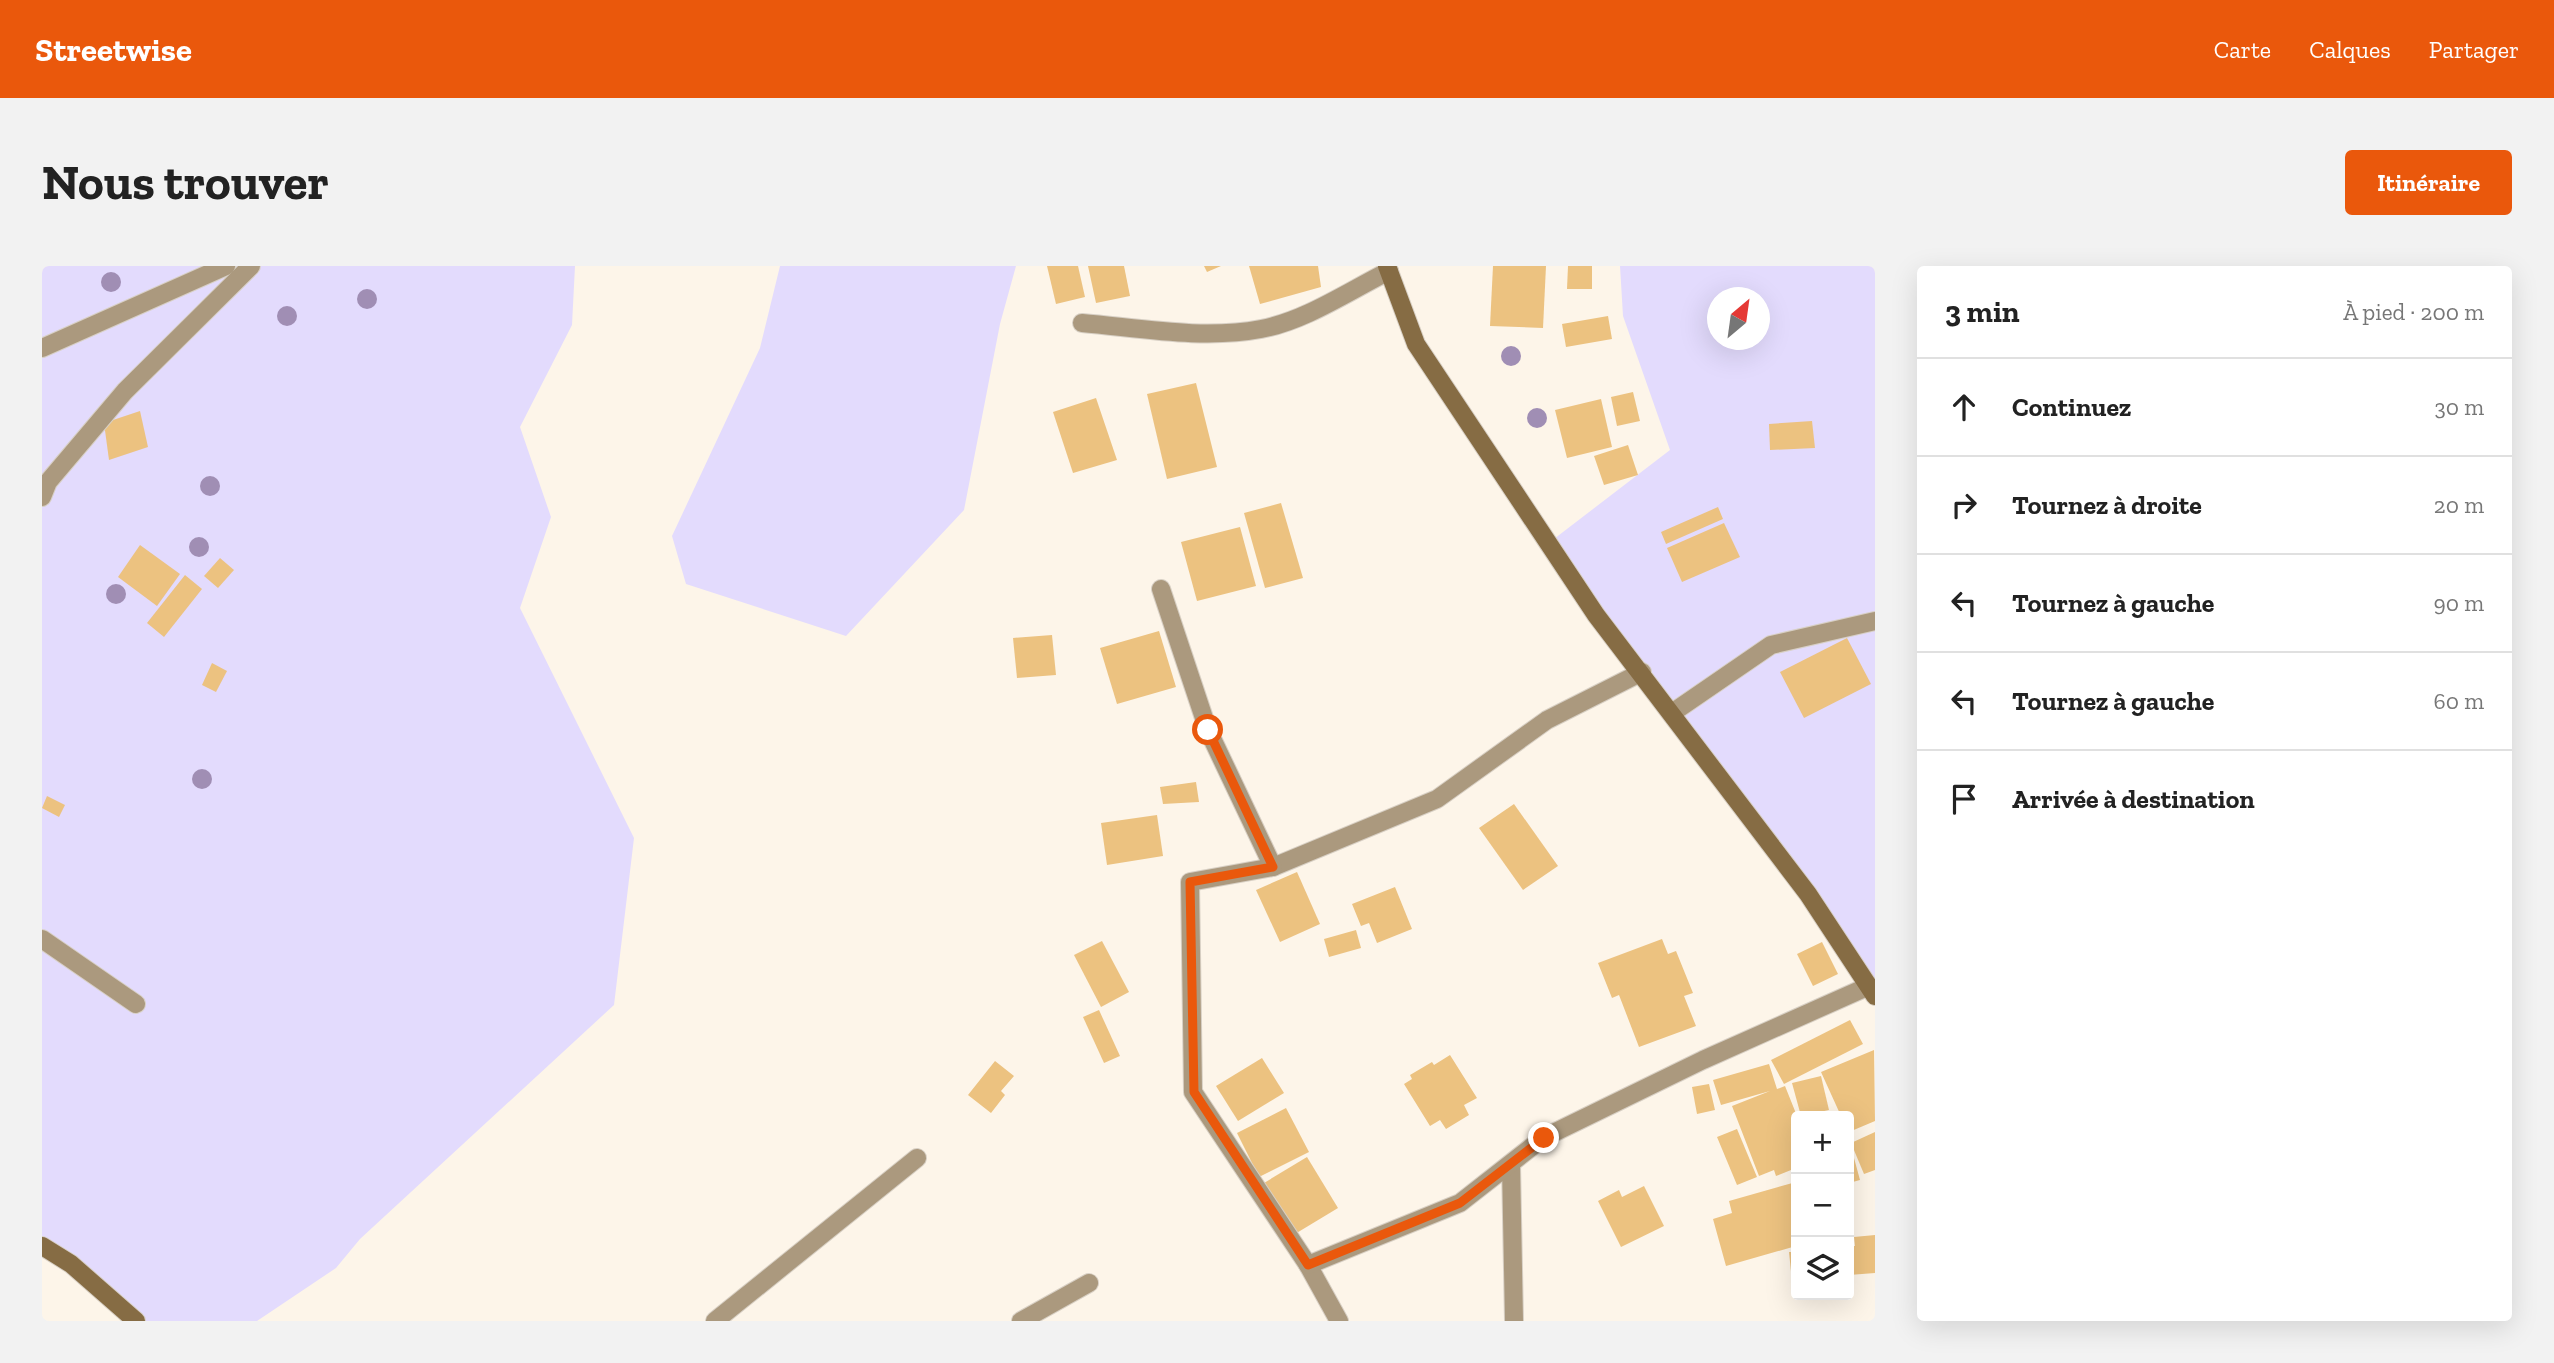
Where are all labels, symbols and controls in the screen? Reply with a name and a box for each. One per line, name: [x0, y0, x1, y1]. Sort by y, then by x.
text: Streetwise: [35, 30, 192, 69]
text: Carte: [2214, 35, 2271, 64]
text: Calques: [2309, 35, 2391, 64]
text: Partager: [2429, 35, 2519, 64]
button: Itinéraire: [2345, 150, 2512, 215]
text: Nous trouver: [42, 153, 329, 212]
north arrow: [1707, 287, 1770, 350]
text: 3 min: [1945, 294, 2020, 330]
text: À pied · 200 m: [2343, 298, 2484, 326]
icon: ahead: [1945, 388, 1983, 426]
text: Continuez: [2012, 391, 2131, 423]
text: 30 m: [2434, 393, 2484, 421]
icon: right: [1945, 486, 1983, 524]
text: Tournez à droite: [2012, 489, 2202, 521]
text: 20 m: [2434, 491, 2484, 519]
icon: left: [1945, 584, 1983, 622]
text: Tournez à gauche: [2012, 587, 2214, 619]
text: 90 m: [2433, 589, 2484, 617]
icon: left: [1945, 682, 1983, 720]
text: Tournez à gauche: [2012, 685, 2214, 717]
text: 60 m: [2433, 687, 2484, 715]
route start: [1192, 714, 1223, 745]
icon: arrive: [1945, 780, 1983, 818]
text: Arrivée à destination: [2012, 783, 2255, 815]
map controls: [1791, 1111, 1854, 1300]
button: +: [1791, 1111, 1854, 1174]
route end: [1528, 1122, 1559, 1153]
button: −: [1791, 1174, 1854, 1237]
button: layers: [1791, 1237, 1854, 1300]

